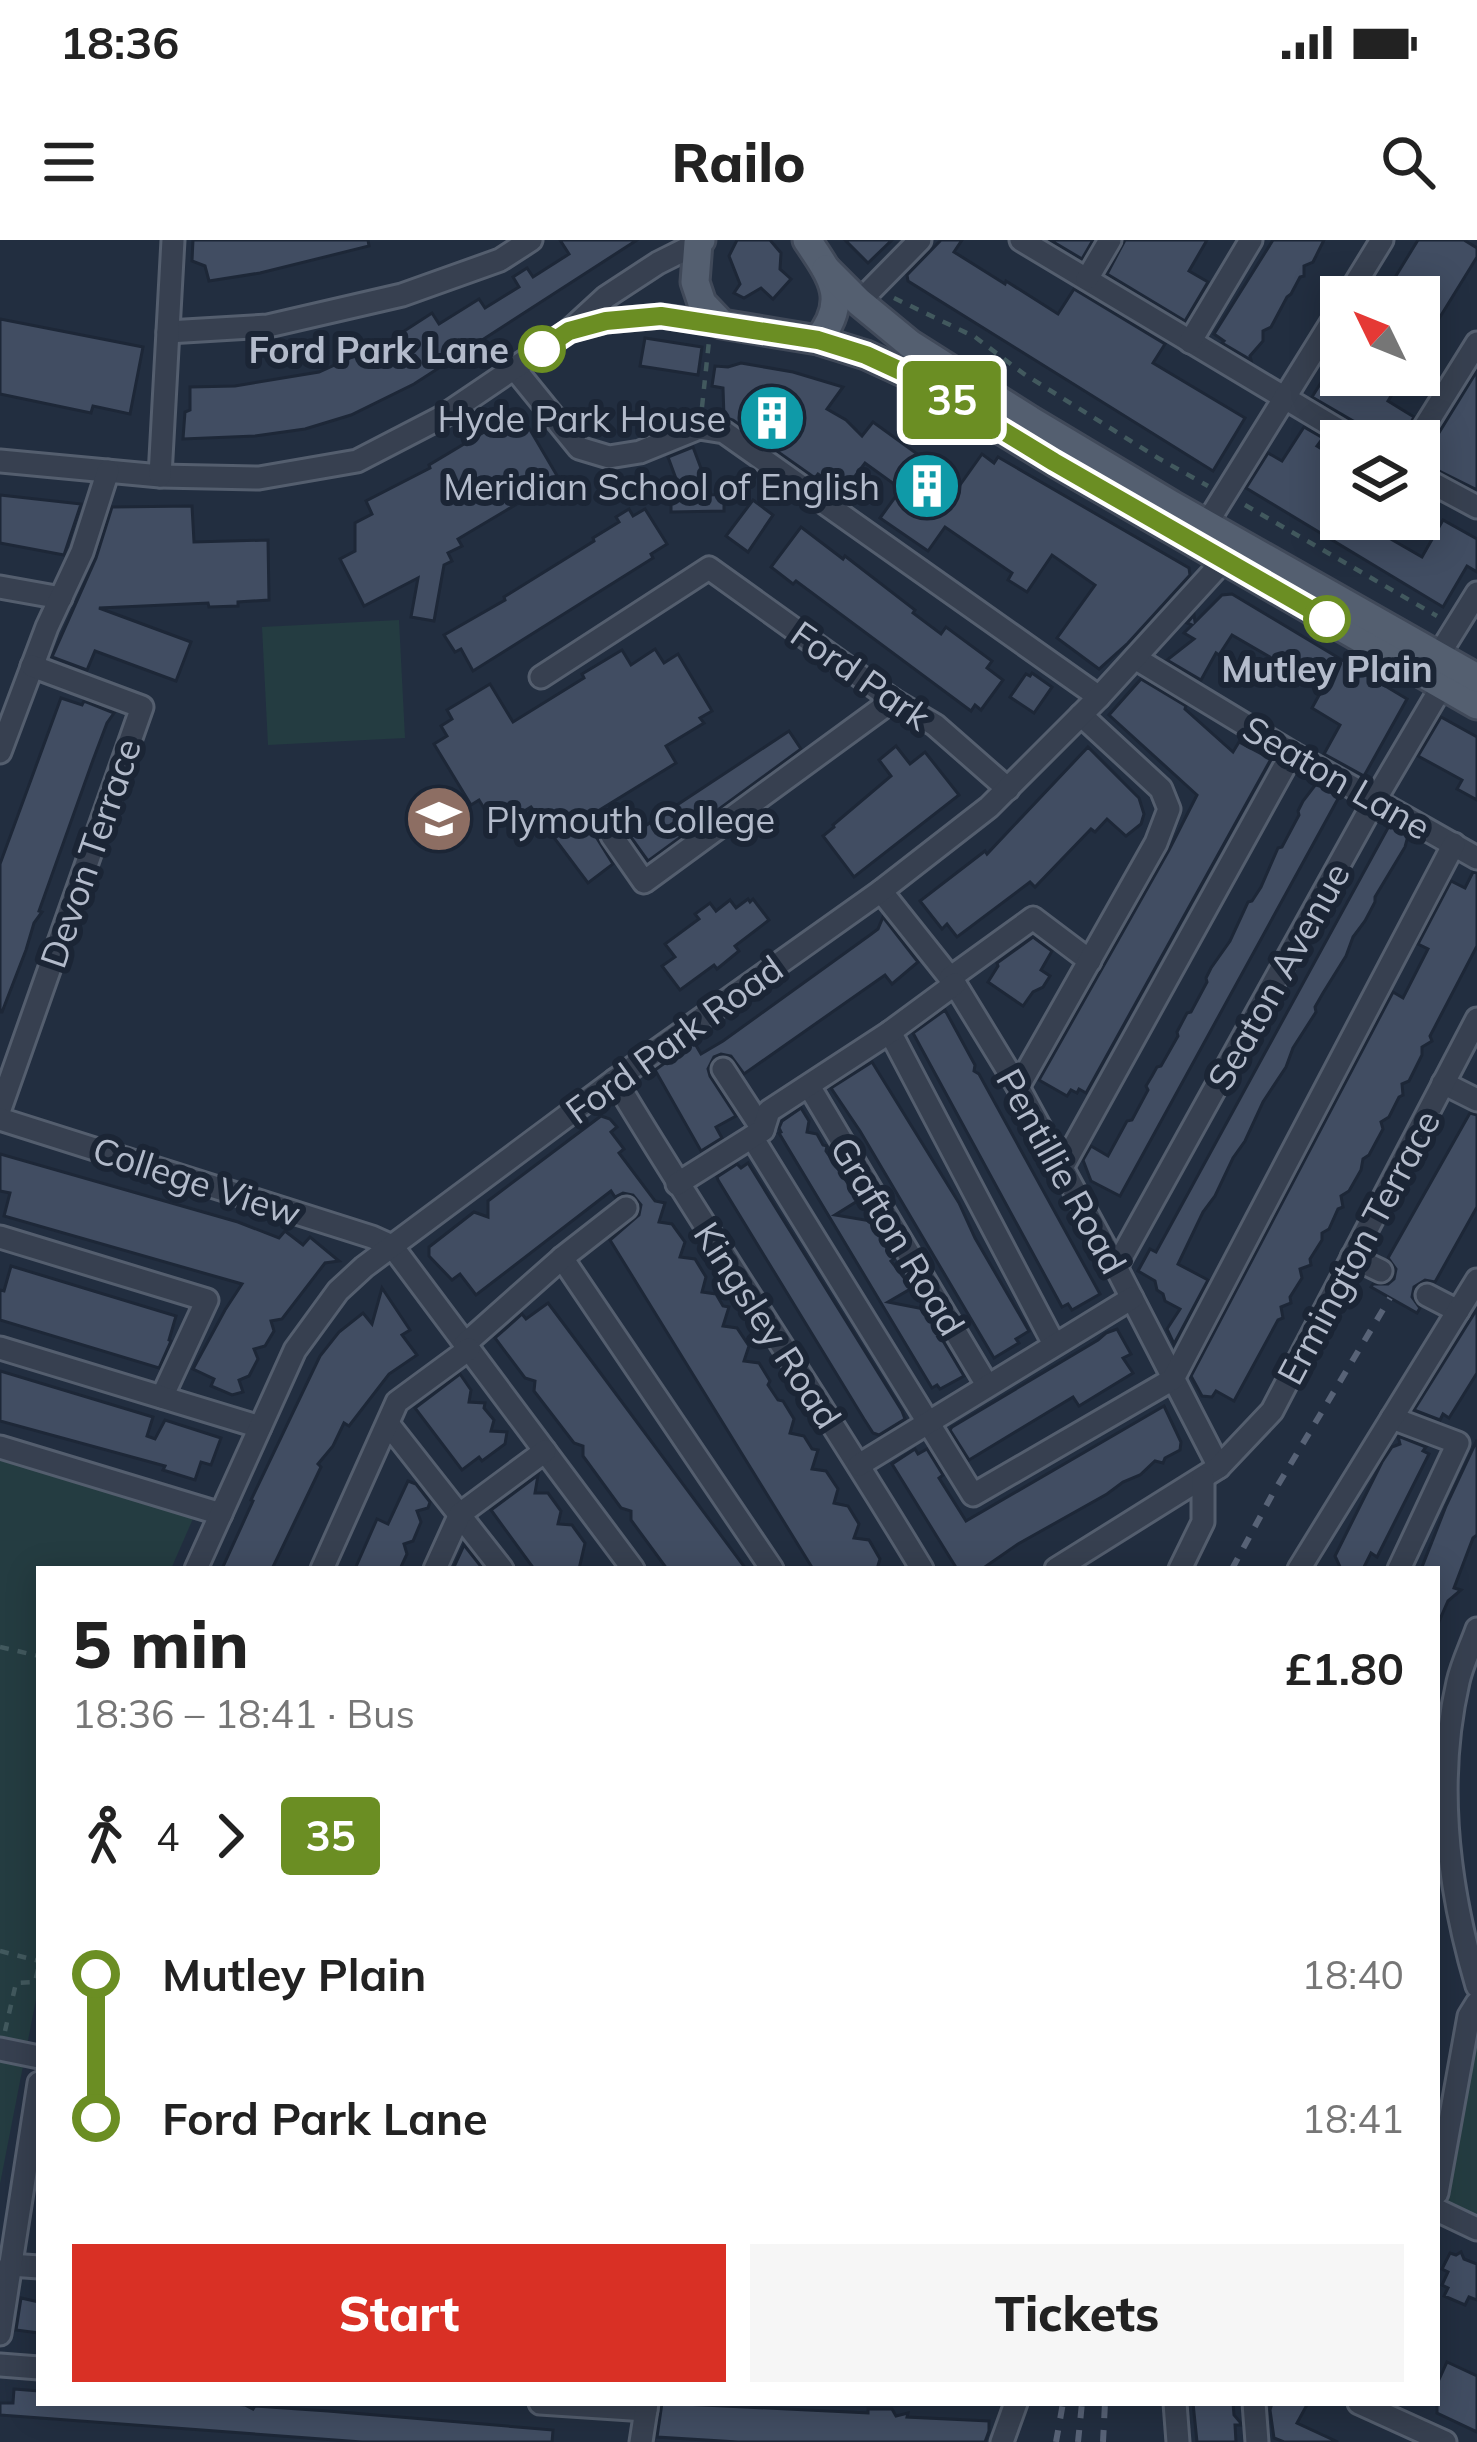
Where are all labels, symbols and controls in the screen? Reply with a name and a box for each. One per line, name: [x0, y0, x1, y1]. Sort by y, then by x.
text: 18:36: [60, 14, 179, 70]
text: Railo: [671, 128, 806, 196]
icon: menu: [36, 129, 102, 195]
icon: search: [1375, 129, 1441, 195]
north arrow: [1320, 276, 1440, 396]
map controls: [1320, 276, 1440, 540]
place label: Ford Park Lane: [248, 327, 509, 372]
marker: Ford Park Lane: [520, 327, 564, 371]
line badge: 35: [898, 361, 1006, 439]
text: 35: [927, 373, 977, 426]
building icon: Hyde Park House: [737, 383, 807, 453]
place label: Hyde Park House: [437, 396, 726, 441]
button: layers: [1320, 420, 1440, 540]
building icon: Meridian School of English: [892, 451, 962, 521]
place label: Meridian School of English: [443, 464, 880, 509]
marker: Mutley Plain: [1305, 597, 1349, 641]
street label: Ford Park: [783, 611, 940, 739]
place label: Mutley Plain: [1221, 646, 1433, 691]
street label: Seaton Lane: [1235, 705, 1439, 849]
street label: Devon Terrace: [30, 733, 150, 973]
school or university icon: Plymouth College: [404, 784, 474, 854]
place label: Plymouth College: [486, 797, 775, 842]
street label: Seaton Avenue: [1197, 855, 1359, 1097]
street label: Ford Park Road: [557, 945, 791, 1133]
street label: Pentillie Road: [987, 1061, 1137, 1281]
street label: Ermington Terrace: [1267, 1102, 1449, 1392]
street label: College View: [87, 1126, 307, 1236]
street label: Grafton Road: [821, 1128, 975, 1344]
street label: Kingsley Road: [685, 1213, 851, 1437]
text: 5 min: [72, 1602, 249, 1685]
text: £1.80: [1285, 1640, 1404, 1696]
text: 18:36 – 18:41 · Bus: [72, 1689, 415, 1738]
icon: walk: [72, 1803, 138, 1869]
icon: forward: [197, 1803, 263, 1869]
text: 35: [305, 1809, 356, 1862]
text: 4: [156, 1812, 179, 1861]
text: Mutley Plain: [162, 1946, 426, 2002]
text: 18:40: [1302, 1950, 1404, 1999]
text: Ford Park Lane: [162, 2090, 488, 2146]
text: 18:41: [1302, 2094, 1404, 2143]
button: Start: [72, 2244, 726, 2382]
button: Tickets: [750, 2244, 1404, 2382]

